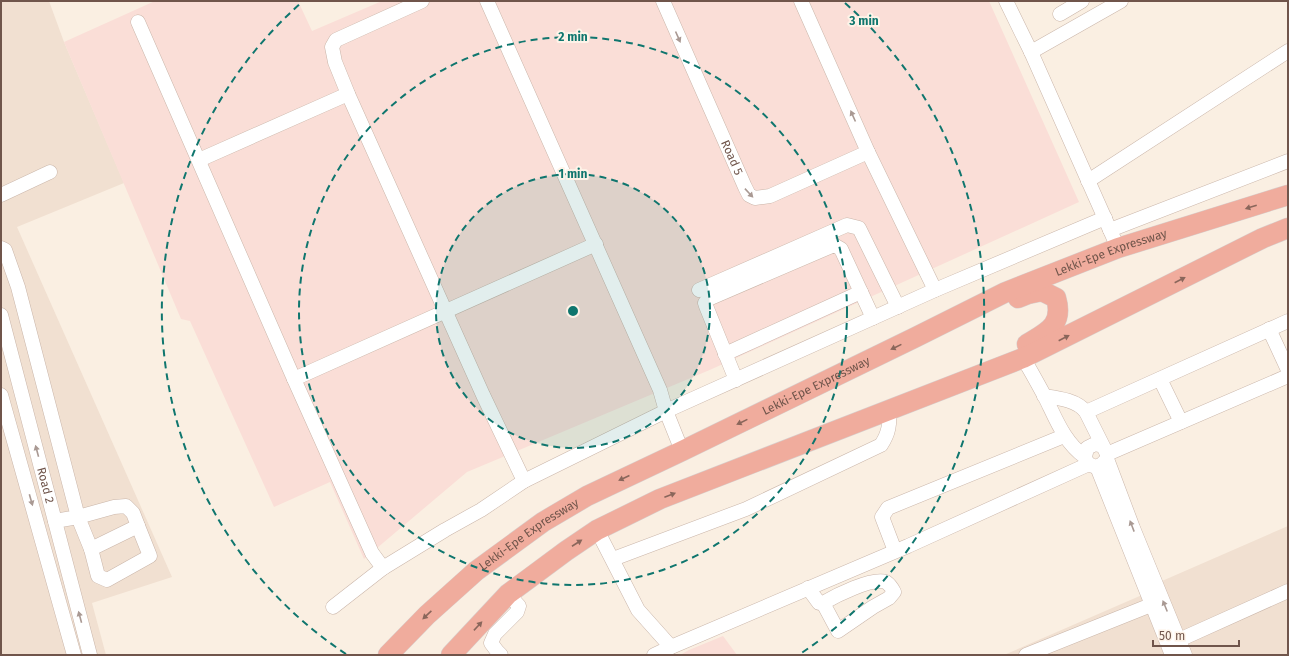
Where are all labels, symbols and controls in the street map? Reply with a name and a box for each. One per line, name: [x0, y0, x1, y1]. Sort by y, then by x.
text: 3 min: [848, 14, 879, 28]
text: 2 min: [558, 30, 588, 44]
one-way arrow: [676, 31, 682, 43]
one-way arrow: [849, 110, 855, 122]
street label: Road 5: [718, 138, 746, 177]
text: 1 min: [559, 167, 587, 181]
one-way arrow: [745, 188, 754, 198]
one-way arrow: [1245, 204, 1257, 210]
street label: Lekki-Epe Expressway: [1053, 226, 1169, 279]
one-way arrow: [1174, 277, 1186, 283]
centre of rings: [566, 304, 580, 318]
one-way arrow: [1058, 335, 1069, 341]
one-way arrow: [891, 344, 902, 350]
street label: Lekki-Epe Expressway: [760, 354, 872, 418]
one-way arrow: [736, 419, 747, 425]
one-way arrow: [34, 445, 40, 457]
street label: Road 2: [34, 466, 57, 505]
one-way arrow: [619, 475, 630, 481]
one-way arrow: [664, 492, 676, 498]
one-way arrow: [28, 494, 34, 506]
street label: Lekki-Epe Expressway: [476, 495, 581, 574]
one-way arrow: [1129, 520, 1135, 532]
one-way arrow: [572, 539, 582, 547]
one-way arrow: [1162, 600, 1168, 611]
one-way arrow: [423, 610, 432, 619]
one-way arrow: [77, 611, 83, 623]
one-way arrow: [473, 621, 483, 631]
scale bar: [1153, 622, 1239, 648]
text: 50 m: [1159, 629, 1185, 643]

